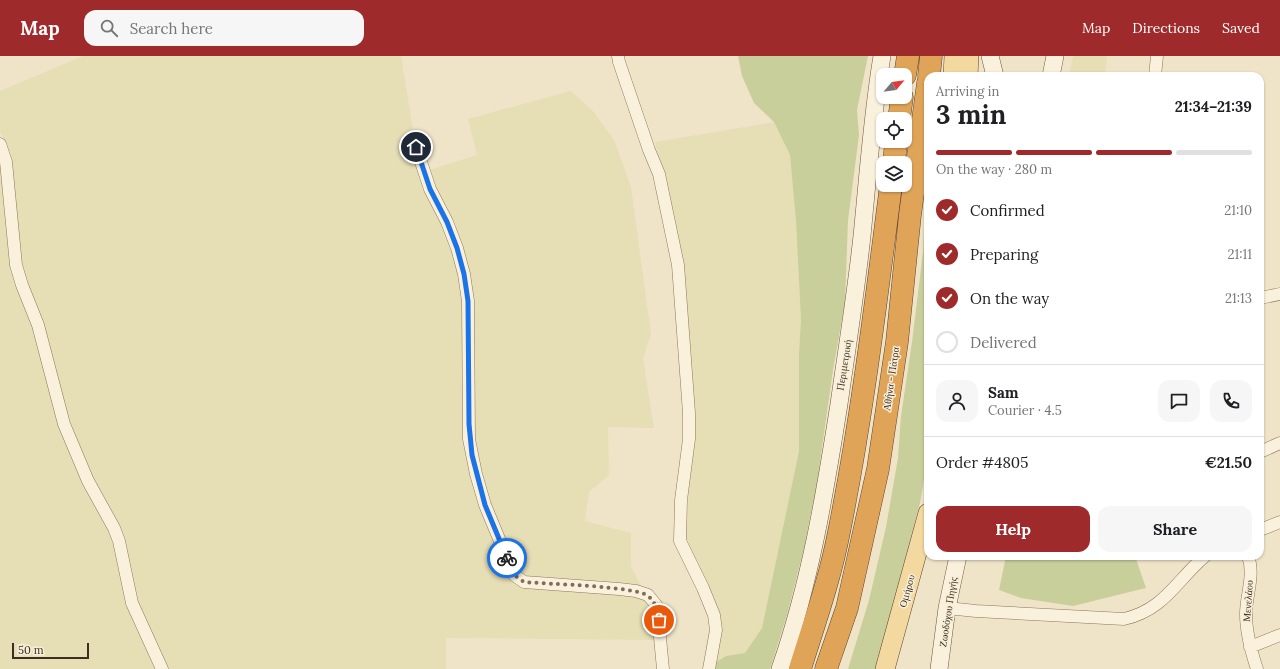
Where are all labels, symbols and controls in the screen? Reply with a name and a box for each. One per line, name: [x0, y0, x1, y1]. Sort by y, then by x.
search box: [84, 10, 364, 46]
text: Map: [20, 16, 60, 40]
icon: search: [98, 17, 120, 39]
text: Search here: [130, 19, 213, 38]
text: Map: [1082, 19, 1110, 37]
text: Directions: [1132, 19, 1200, 37]
text: Saved: [1222, 19, 1260, 37]
north arrow: [876, 68, 912, 104]
map controls: [876, 68, 912, 192]
text: Arriving in: [936, 83, 999, 100]
text: 21:34–21:39: [1175, 97, 1252, 116]
text: 3 min: [936, 98, 1006, 131]
button: locate: [876, 112, 912, 148]
pin: [399, 130, 433, 164]
icon: home: [405, 136, 427, 158]
button: layers: [876, 156, 912, 192]
text: On the way · 280 m: [936, 161, 1052, 178]
icon: check: [936, 199, 958, 221]
text: Confirmed: [970, 201, 1045, 220]
text: 21:10: [1224, 202, 1252, 219]
icon: check: [936, 243, 958, 265]
text: Preparing: [970, 245, 1038, 264]
text: 21:11: [1228, 246, 1252, 263]
icon: check: [936, 287, 958, 309]
text: On the way: [970, 289, 1049, 308]
text: 21:13: [1225, 290, 1252, 307]
text: Delivered: [970, 333, 1037, 352]
street label: Περιμετρική: [834, 338, 854, 392]
street label: Αθήνα - Πάτρα: [880, 346, 902, 412]
button: person: [936, 380, 978, 422]
button: chat: [1158, 380, 1200, 422]
button: phone: [1210, 380, 1252, 422]
text: Sam: [988, 383, 1019, 402]
text: Courier · 4.5: [988, 402, 1062, 419]
text: Order #4805: [936, 453, 1028, 472]
text: €21.50: [1205, 453, 1252, 472]
button: Help: [936, 506, 1090, 552]
button: Share: [1098, 506, 1252, 552]
courier: [487, 538, 527, 578]
icon: bike: [496, 547, 518, 569]
street label: Ομήρου: [896, 573, 918, 609]
street label: Ζωοδόχου Πηγής: [936, 576, 960, 648]
street label: Μενελάου: [1240, 580, 1256, 622]
pin: [642, 603, 676, 637]
icon: bag: [648, 609, 670, 631]
scale bar: [12, 641, 89, 660]
text: 50 m: [18, 643, 44, 657]

